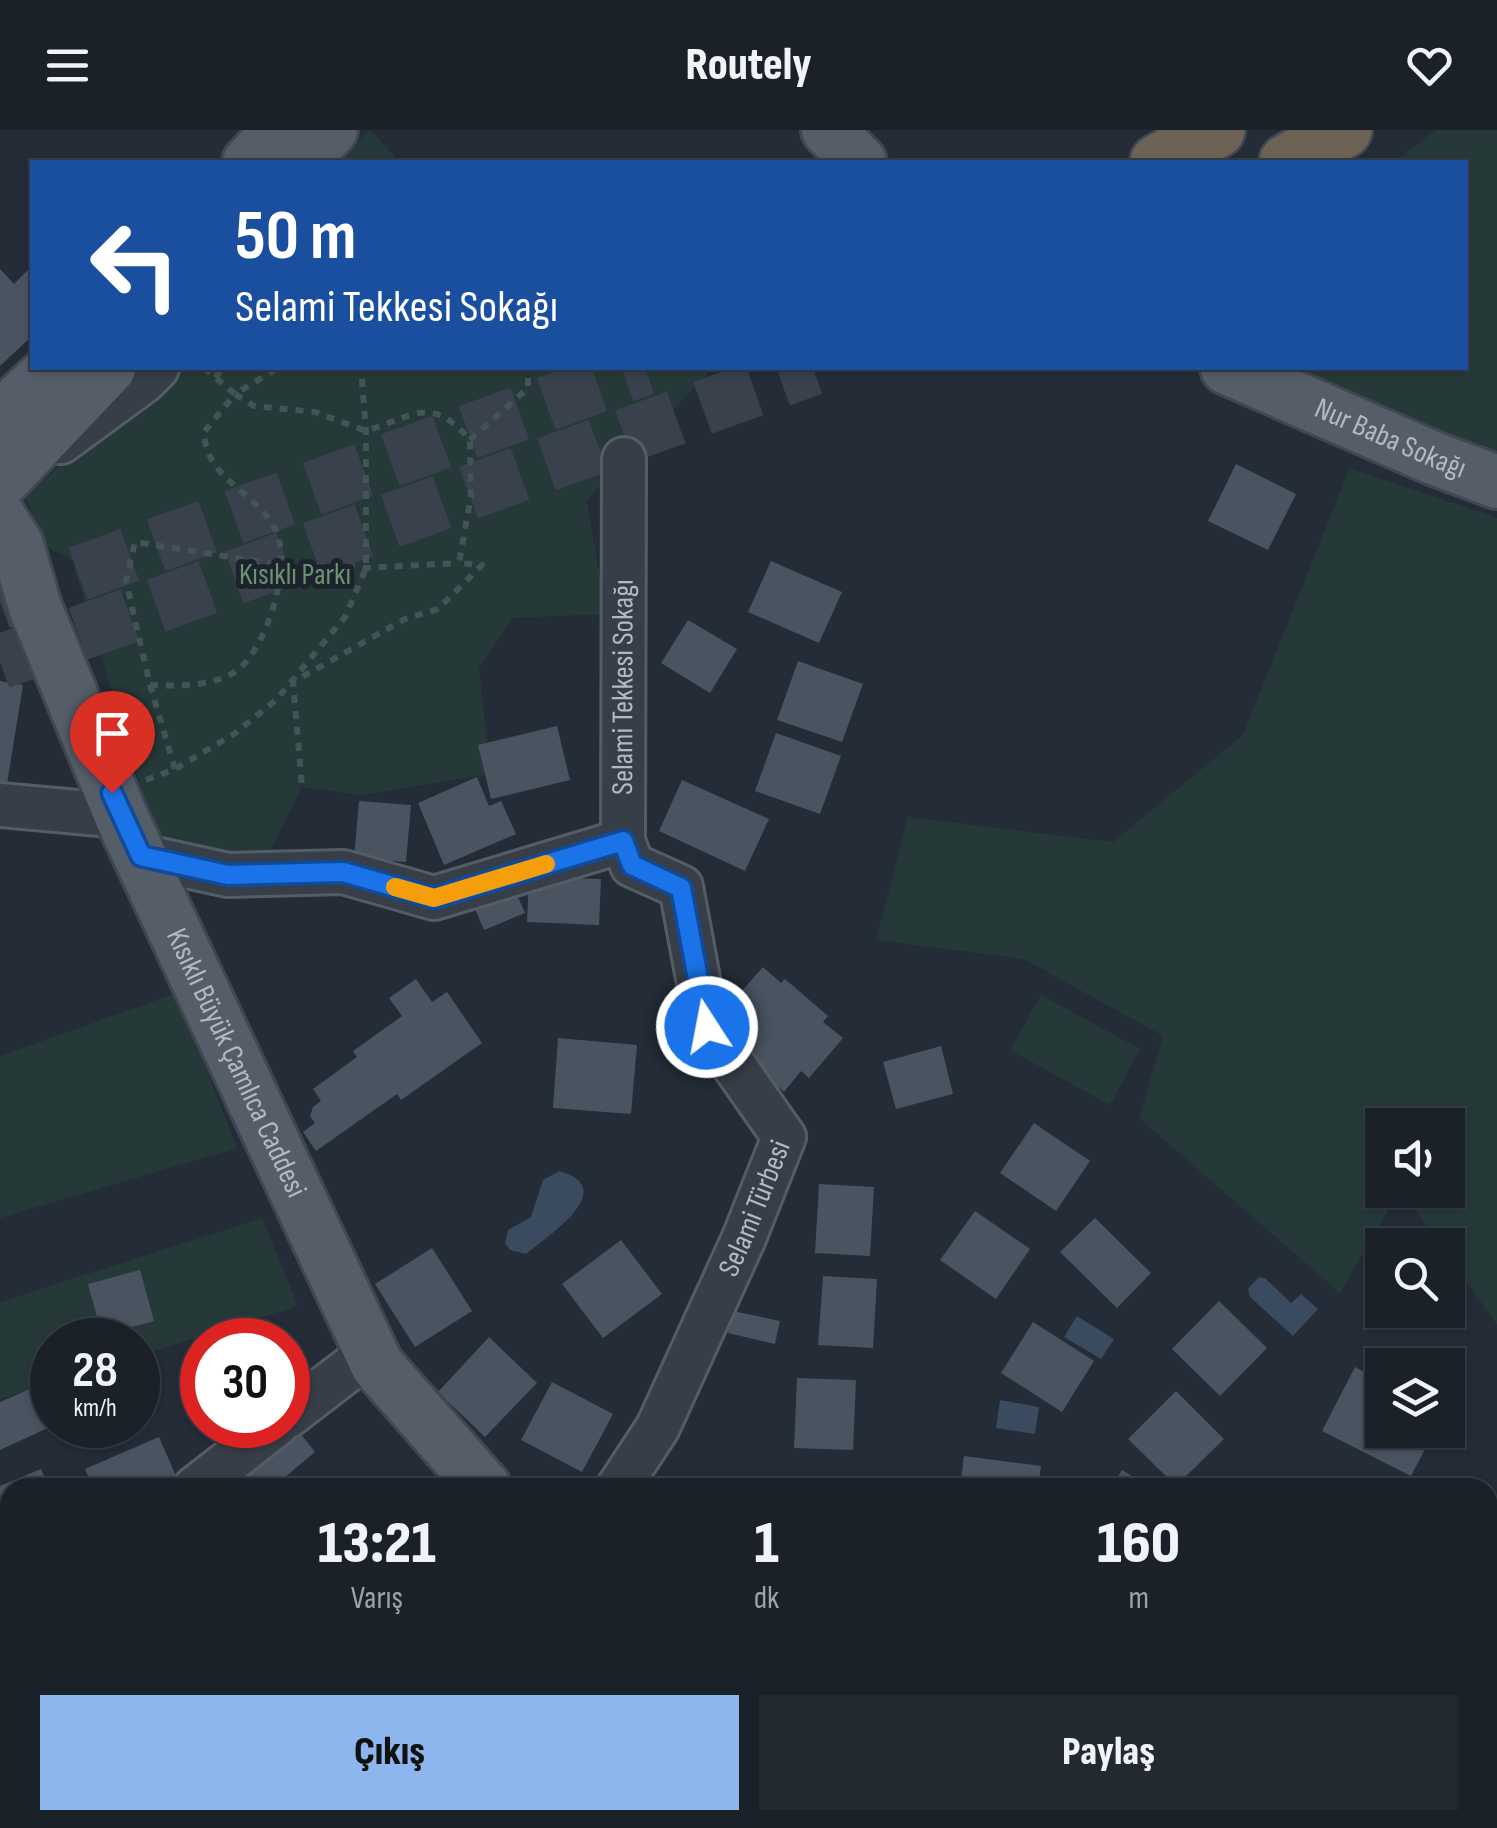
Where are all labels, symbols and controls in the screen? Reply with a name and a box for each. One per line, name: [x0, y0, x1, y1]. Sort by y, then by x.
icon: menu: [40, 38, 95, 93]
text: Routely: [685, 38, 812, 93]
icon: heart: [1402, 38, 1457, 93]
text: 50 m: [235, 195, 356, 279]
icon: left: [70, 200, 200, 330]
text: Selami Tekkesi Sokağı: [235, 280, 558, 335]
street label: Nur Baba Sokağı: [1309, 391, 1471, 487]
park label: Kısıklı Parkı: [239, 557, 351, 593]
street label: Selami Tekkesi Sokağı: [605, 579, 642, 795]
pin: [70, 691, 155, 794]
icon: arrive: [85, 706, 140, 761]
street label: Kısıklı Büyük Çamlıca Caddesi: [158, 923, 314, 1203]
position arrow: [655, 975, 759, 1079]
map controls: [1365, 1108, 1465, 1448]
button: sound: [1365, 1108, 1465, 1208]
street label: Selami Türbesi: [711, 1135, 799, 1282]
button: search: [1365, 1228, 1465, 1328]
speed limit sign: 30: [180, 1318, 310, 1448]
text: 28: [72, 1341, 118, 1401]
button: layers: [1365, 1348, 1465, 1448]
text: km/h: [73, 1393, 117, 1424]
text: 13:21: [318, 1508, 436, 1580]
text: 1: [754, 1508, 779, 1580]
text: 160: [1097, 1508, 1180, 1580]
text: Varış: [351, 1579, 403, 1618]
text: dk: [754, 1579, 779, 1618]
text: m: [1128, 1579, 1149, 1618]
button: Çıkış: [40, 1695, 739, 1810]
button: Paylaş: [759, 1695, 1458, 1810]

